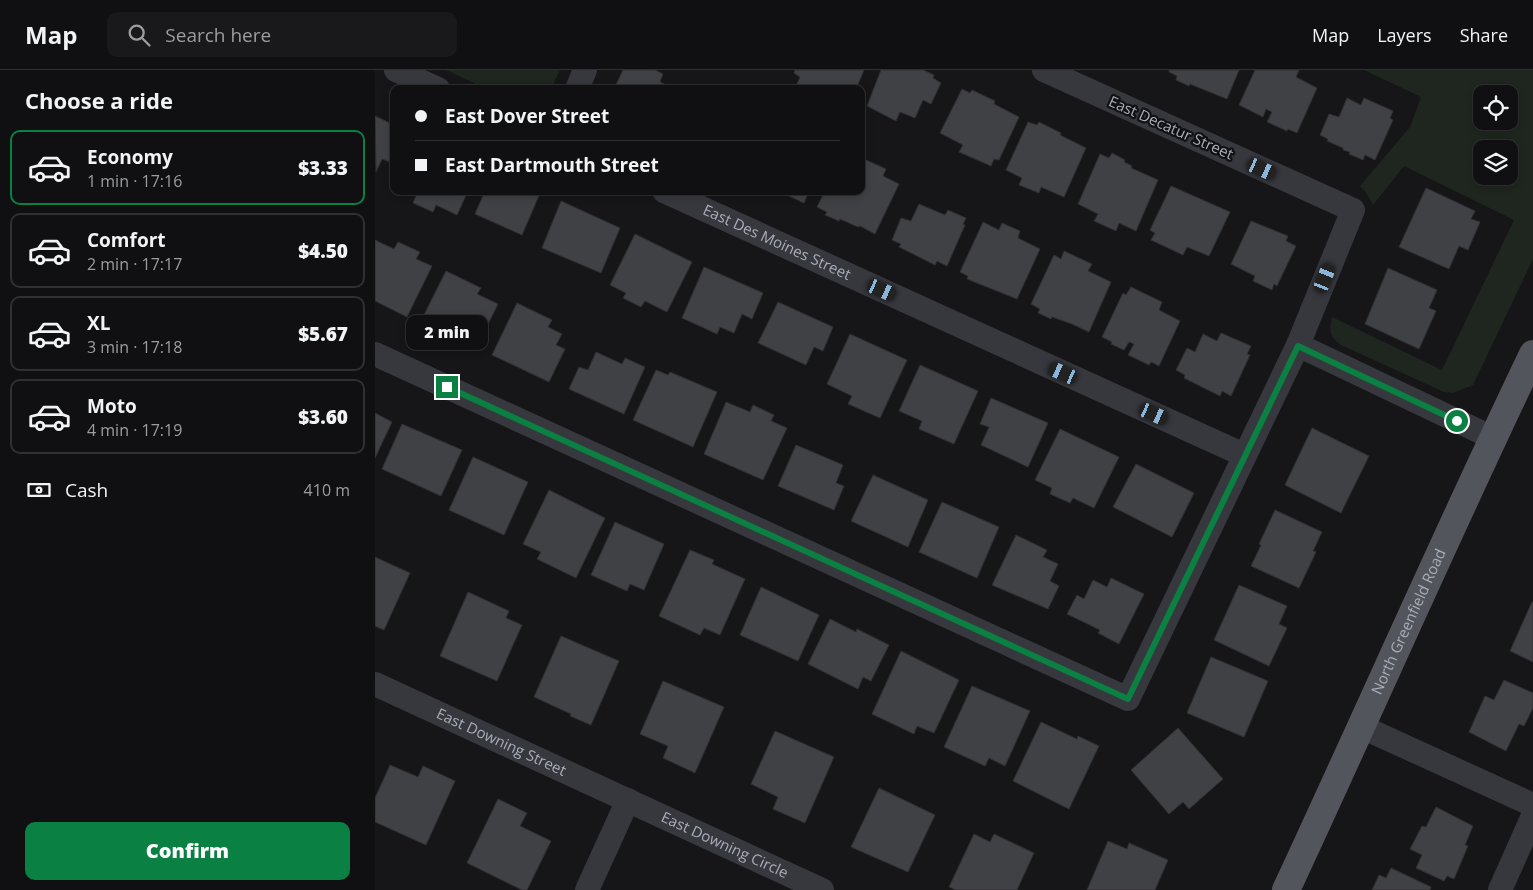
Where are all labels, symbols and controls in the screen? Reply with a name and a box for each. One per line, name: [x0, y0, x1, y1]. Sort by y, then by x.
search box: [107, 12, 457, 57]
text: Map: [25, 18, 77, 51]
icon: search: [125, 21, 153, 49]
text: Search here: [165, 22, 271, 48]
text: Map: [1312, 23, 1349, 47]
text: Layers: [1377, 23, 1432, 47]
text: Share: [1460, 23, 1508, 47]
text: Choose a ride: [25, 85, 173, 115]
map controls: [1473, 85, 1518, 185]
button: locate: [1473, 85, 1518, 130]
street label: East Decatur Street: [1106, 91, 1237, 164]
text: East Dover Street: [445, 103, 609, 129]
button: layers: [1473, 140, 1518, 185]
text: Economy: [87, 144, 173, 170]
icon: car: [27, 145, 72, 190]
text: East Dartmouth Street: [445, 152, 659, 178]
text: $3.33: [298, 155, 348, 181]
car: [1245, 156, 1278, 182]
text: 1 min · 17:16: [87, 170, 182, 192]
street label: East Des Moines Street: [700, 199, 854, 284]
text: Comfort: [87, 227, 166, 253]
icon: car: [27, 228, 72, 273]
text: $4.50: [298, 238, 348, 264]
text: 2 min · 17:17: [87, 253, 182, 275]
car: [1312, 261, 1337, 295]
car: [865, 277, 898, 303]
text: XL: [87, 310, 110, 336]
icon: car: [27, 311, 72, 356]
callout: 2 min: [406, 314, 488, 350]
text: $5.67: [298, 321, 348, 347]
text: 2 min: [424, 321, 470, 343]
text: 3 min · 17:18: [87, 336, 182, 358]
car: [1046, 360, 1079, 386]
route end: [436, 376, 458, 398]
text: Moto: [87, 393, 137, 419]
icon: car: [27, 394, 72, 439]
car: [1137, 401, 1170, 427]
text: $3.60: [298, 404, 348, 430]
route start: [1446, 410, 1468, 432]
text: 4 min · 17:19: [87, 419, 182, 441]
icon: cash: [25, 476, 53, 504]
text: Cash: [65, 477, 108, 503]
text: 410 m: [304, 479, 350, 501]
street label: North Greenfield Road: [1366, 545, 1450, 697]
street label: East Downing Street: [433, 703, 570, 780]
street label: East Downing Circle: [658, 806, 792, 882]
button: Confirm: [25, 822, 350, 880]

